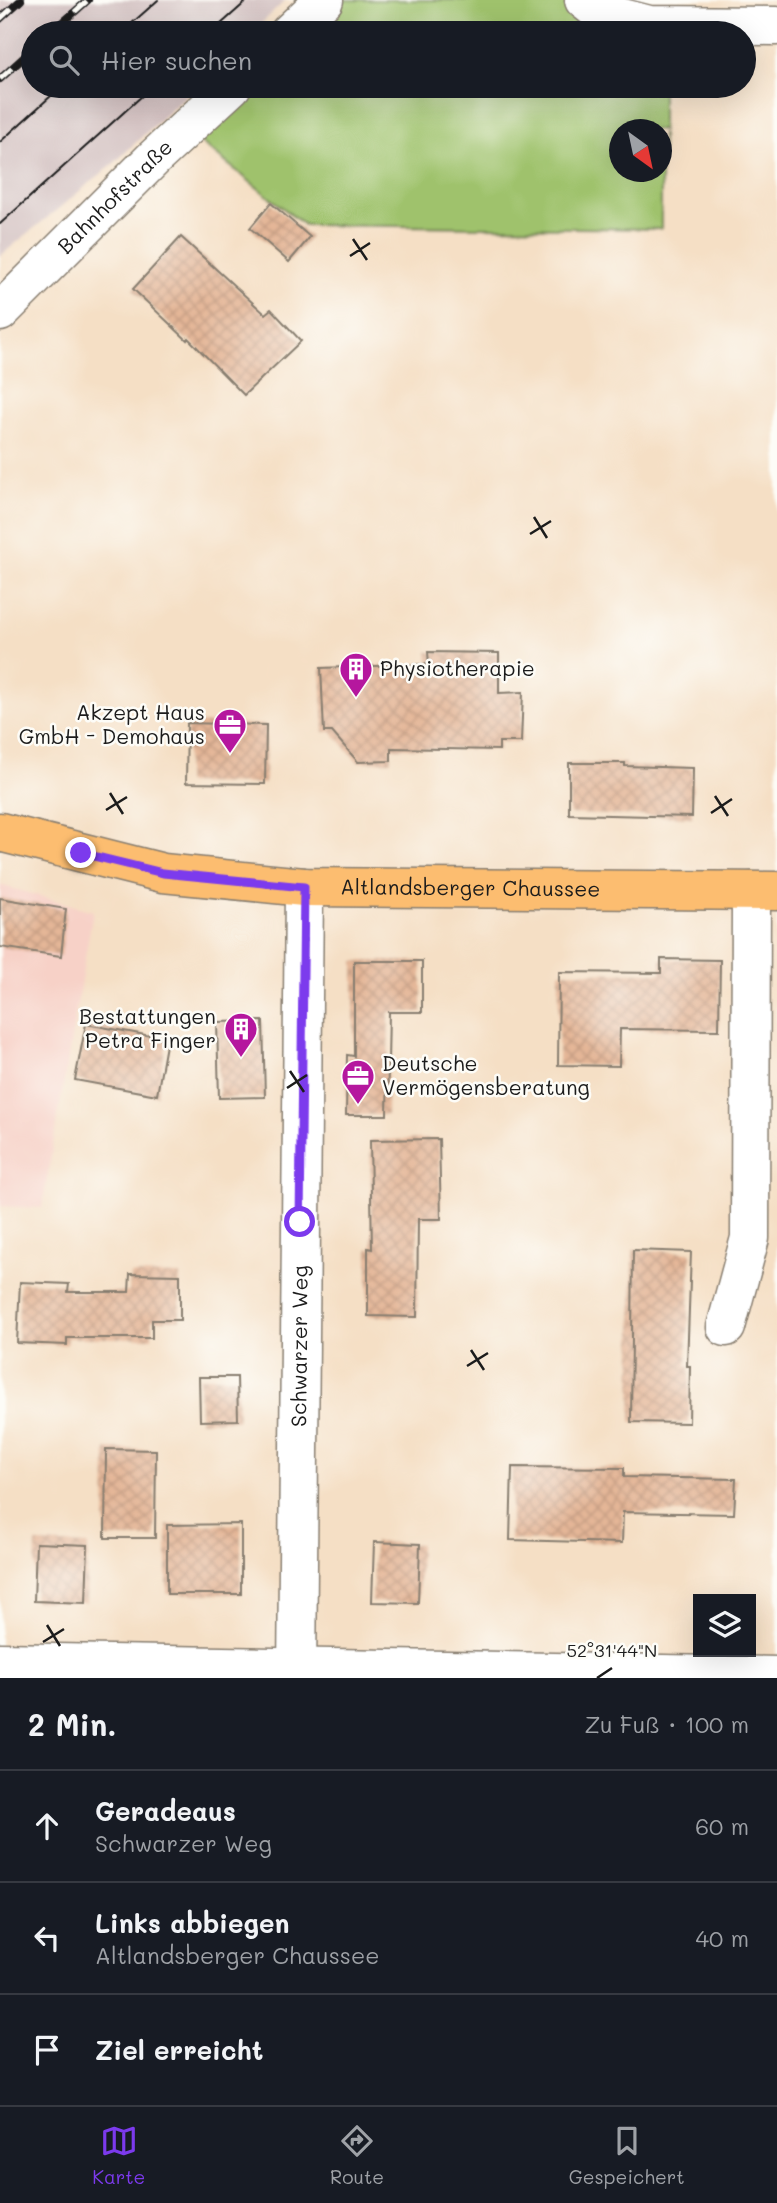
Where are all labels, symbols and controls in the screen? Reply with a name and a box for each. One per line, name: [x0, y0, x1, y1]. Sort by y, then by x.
search box: [21, 21, 756, 98]
icon: search: [45, 41, 83, 79]
text: Hier suchen: [101, 43, 252, 77]
north arrow: [609, 119, 672, 182]
street label: Bahnhofstraße: [51, 133, 178, 259]
building icon: Physiotherapie: [337, 650, 375, 699]
place label: Physiotherapie: [380, 654, 535, 681]
place label: Akzept Haus GmbH - Demohaus: [19, 698, 205, 749]
office icon: Akzept Haus GmbH - Demohaus: [211, 706, 249, 755]
route end: [65, 837, 96, 868]
street label: Altlandsberger Chaussee: [340, 872, 600, 902]
place label: Bestattungen Petra Finger: [79, 1002, 216, 1053]
building icon: Bestattungen Petra Finger: [222, 1010, 260, 1059]
place label: Deutsche Vermögensberatung: [382, 1049, 590, 1100]
office icon: Deutsche Vermögensberatung: [339, 1057, 377, 1106]
route start: [284, 1206, 315, 1237]
street label: Schwarzer Weg: [284, 1265, 313, 1427]
map controls: [693, 1594, 756, 1657]
button: layers: [693, 1594, 756, 1657]
text: 52°31'44"N: [567, 1638, 657, 1662]
text: 2 Min.: [28, 1704, 116, 1744]
text: Zu Fuß · 100 m: [584, 1709, 749, 1739]
text: Geradeaus: [95, 1794, 236, 1828]
icon: ahead: [28, 1807, 66, 1845]
text: 60 m: [695, 1811, 749, 1841]
text: Schwarzer Weg: [95, 1828, 272, 1858]
text: Links abbiegen: [95, 1906, 290, 1940]
icon: left: [28, 1919, 66, 1957]
text: 40 m: [696, 1923, 749, 1953]
text: Altlandsberger Chaussee: [95, 1940, 379, 1970]
icon: arrive: [28, 2031, 66, 2069]
text: Ziel erreicht: [95, 2033, 263, 2067]
tab: Karte: [92, 2122, 145, 2189]
tab: Route: [330, 2122, 384, 2189]
tab: Gespeichert: [569, 2122, 685, 2189]

